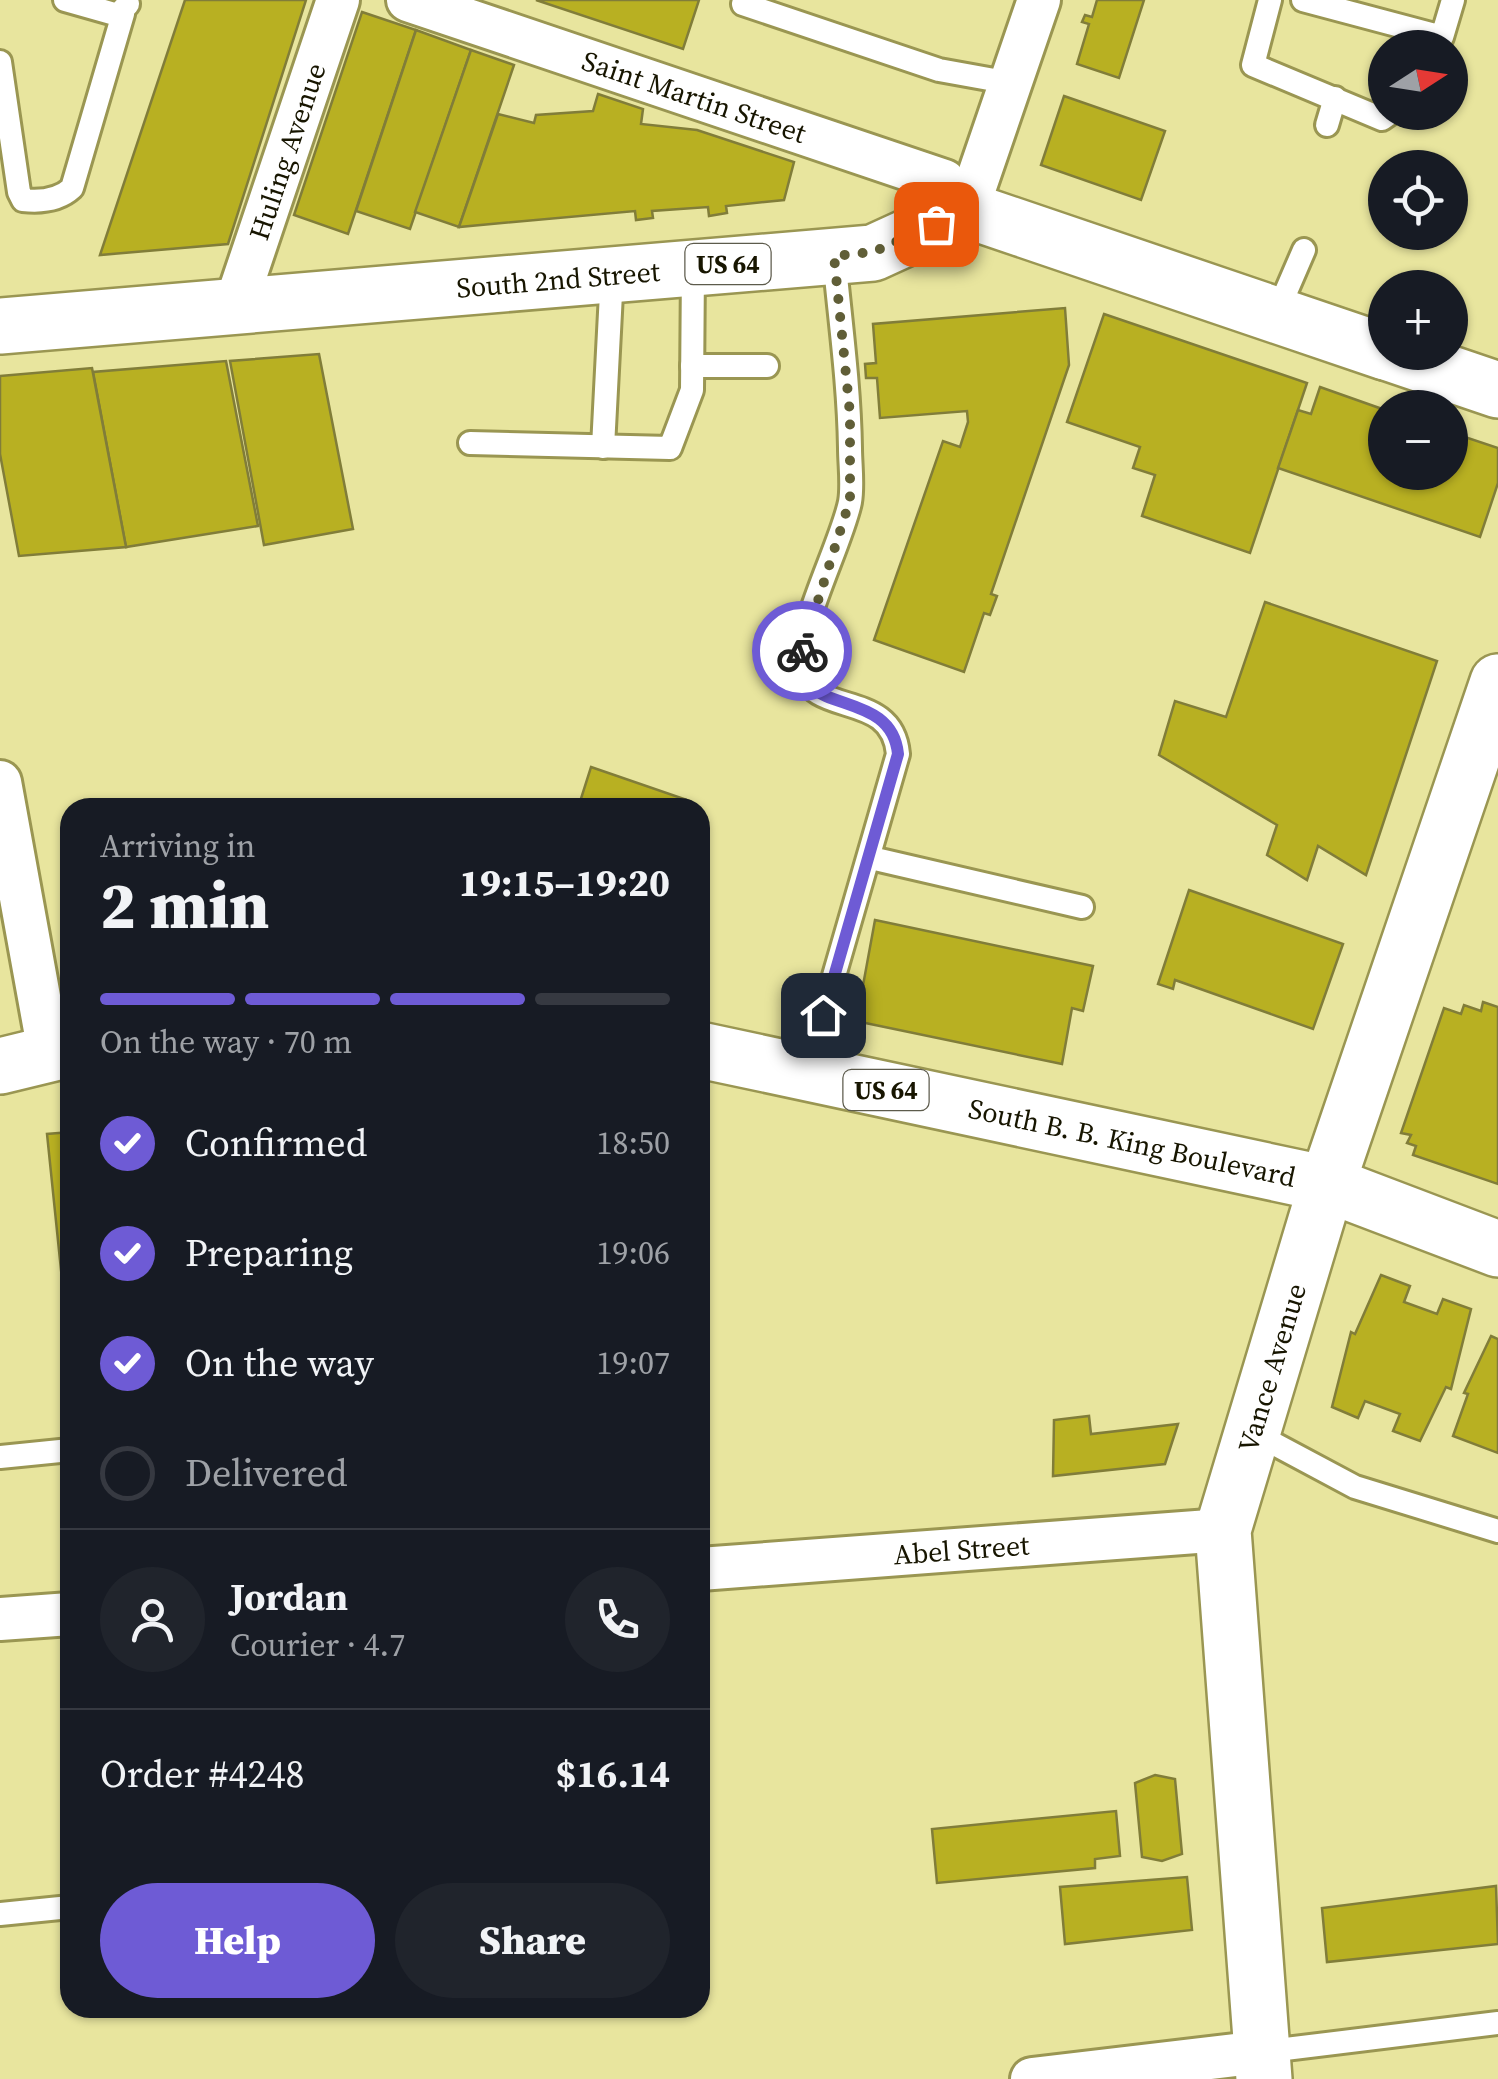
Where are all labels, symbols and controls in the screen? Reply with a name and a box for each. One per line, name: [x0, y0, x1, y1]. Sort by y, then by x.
north arrow: [1368, 30, 1468, 130]
map controls: [1368, 30, 1468, 490]
street label: Saint Martin Street: [577, 41, 812, 152]
street label: Huling Avenue: [240, 58, 334, 245]
button: locate: [1368, 150, 1468, 250]
pin: [894, 182, 979, 267]
icon: bag: [909, 197, 964, 252]
road number: US 64: [686, 244, 770, 284]
street label: South 2nd Street: [455, 252, 662, 307]
button: +: [1368, 270, 1468, 370]
button: −: [1368, 390, 1468, 490]
courier: [752, 601, 852, 701]
icon: bike: [775, 624, 830, 679]
text: Arriving in: [100, 824, 255, 868]
text: 19:15–19:20: [459, 857, 670, 909]
text: 2 min: [100, 861, 270, 950]
pin: [781, 973, 866, 1058]
icon: home: [796, 988, 851, 1043]
text: On the way · 70 m: [100, 1020, 352, 1064]
road number: US 64: [844, 1070, 928, 1110]
street label: South B. B. King Boulevard: [965, 1089, 1299, 1196]
icon: check: [100, 1116, 155, 1171]
text: Confirmed: [185, 1117, 367, 1169]
text: 18:50: [596, 1121, 670, 1165]
icon: check: [100, 1226, 155, 1281]
text: Preparing: [185, 1227, 353, 1279]
text: 19:06: [596, 1231, 670, 1275]
street label: Vance Avenue: [1229, 1279, 1315, 1457]
icon: check: [100, 1336, 155, 1391]
text: On the way: [185, 1337, 374, 1389]
text: 19:07: [596, 1341, 670, 1385]
text: Delivered: [185, 1447, 348, 1499]
street label: Abel Street: [892, 1525, 1031, 1574]
button: person: [100, 1567, 205, 1672]
button: phone: [565, 1567, 670, 1672]
text: Jordan: [230, 1571, 348, 1623]
text: Courier · 4.7: [230, 1623, 405, 1667]
text: Order #4248: [100, 1748, 304, 1800]
text: $16.14: [556, 1748, 670, 1800]
button: Help: [100, 1883, 375, 1998]
button: Share: [395, 1883, 670, 1998]

